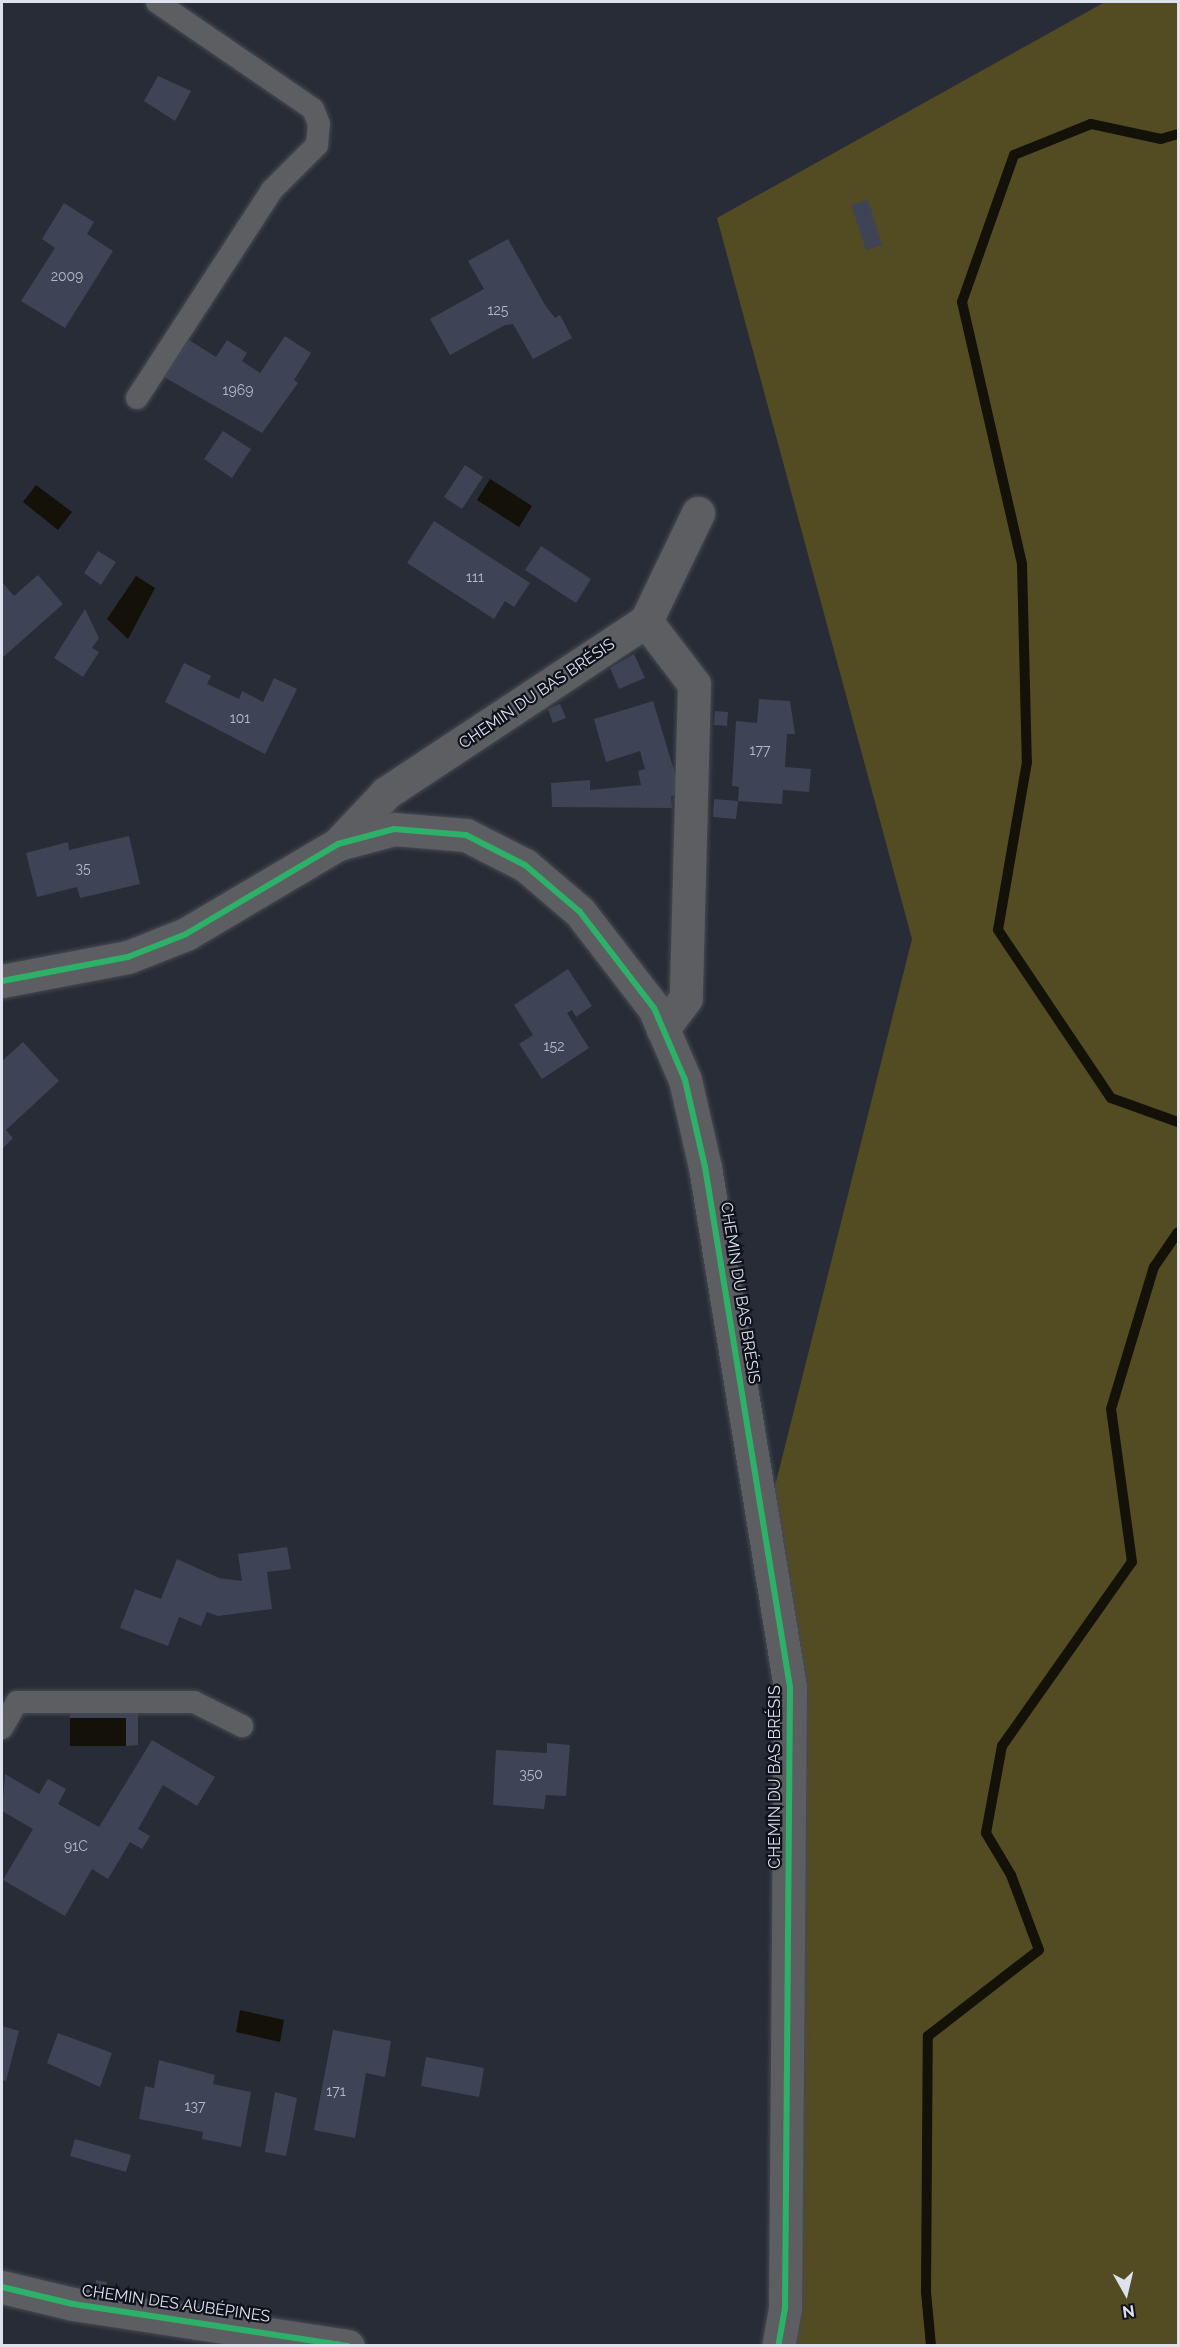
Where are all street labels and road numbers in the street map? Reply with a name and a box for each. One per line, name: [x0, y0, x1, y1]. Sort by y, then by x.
street label: CHEMIN DU BAS BRÉSIS: [456, 635, 618, 753]
street label: CHEMIN DU BAS BRÉSIS: [716, 1201, 764, 1385]
street label: CHEMIN DU BAS BRÉSIS: [765, 1685, 785, 1869]
street label: CHEMIN DES AUBÉPINES: [80, 2281, 272, 2327]

